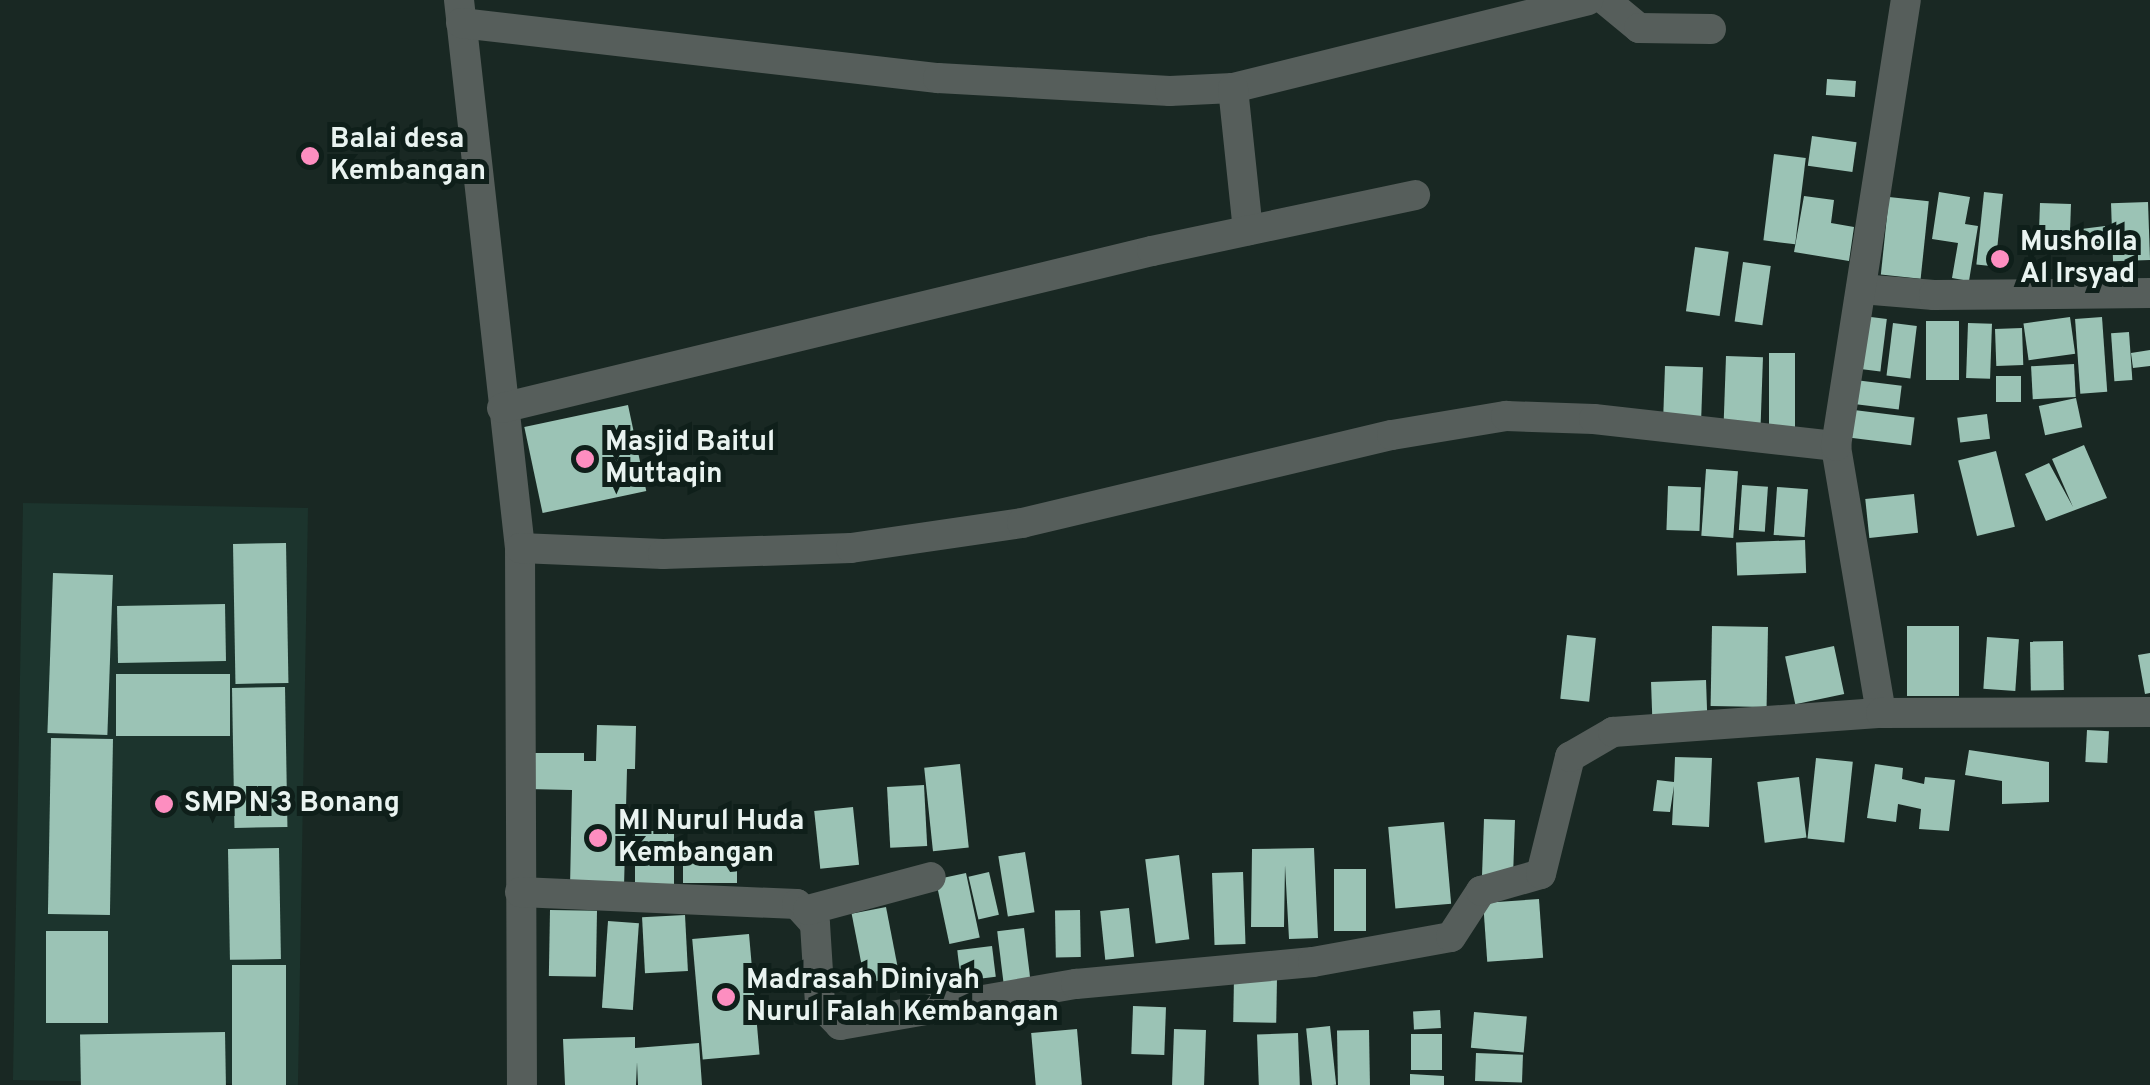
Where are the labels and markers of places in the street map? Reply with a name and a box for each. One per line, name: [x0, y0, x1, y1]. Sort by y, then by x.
place label: Balai desa Kembangan: [330, 123, 486, 189]
marker: Balai desa Kembangan: [299, 145, 321, 167]
place label: Musholla Al Irsyad: [2020, 226, 2137, 292]
marker: Musholla Al Irsyad: [1989, 248, 2011, 270]
place label: Masjid Baitul Muttaqin: [605, 426, 775, 492]
marker: Masjid Baitul Muttaqin: [574, 448, 596, 470]
place label: SMP N 3 Bonang: [184, 787, 400, 821]
marker: SMP N 3 Bonang: [153, 793, 175, 815]
place label: MI Nurul Huda Kembangan: [618, 805, 804, 871]
marker: MI Nurul Huda Kembangan: [587, 827, 609, 849]
place label: Madrasah Diniyah Nurul Falah Kembangan: [746, 964, 1059, 1030]
marker: Madrasah Diniyah Nurul Falah Kembangan: [715, 986, 737, 1008]

